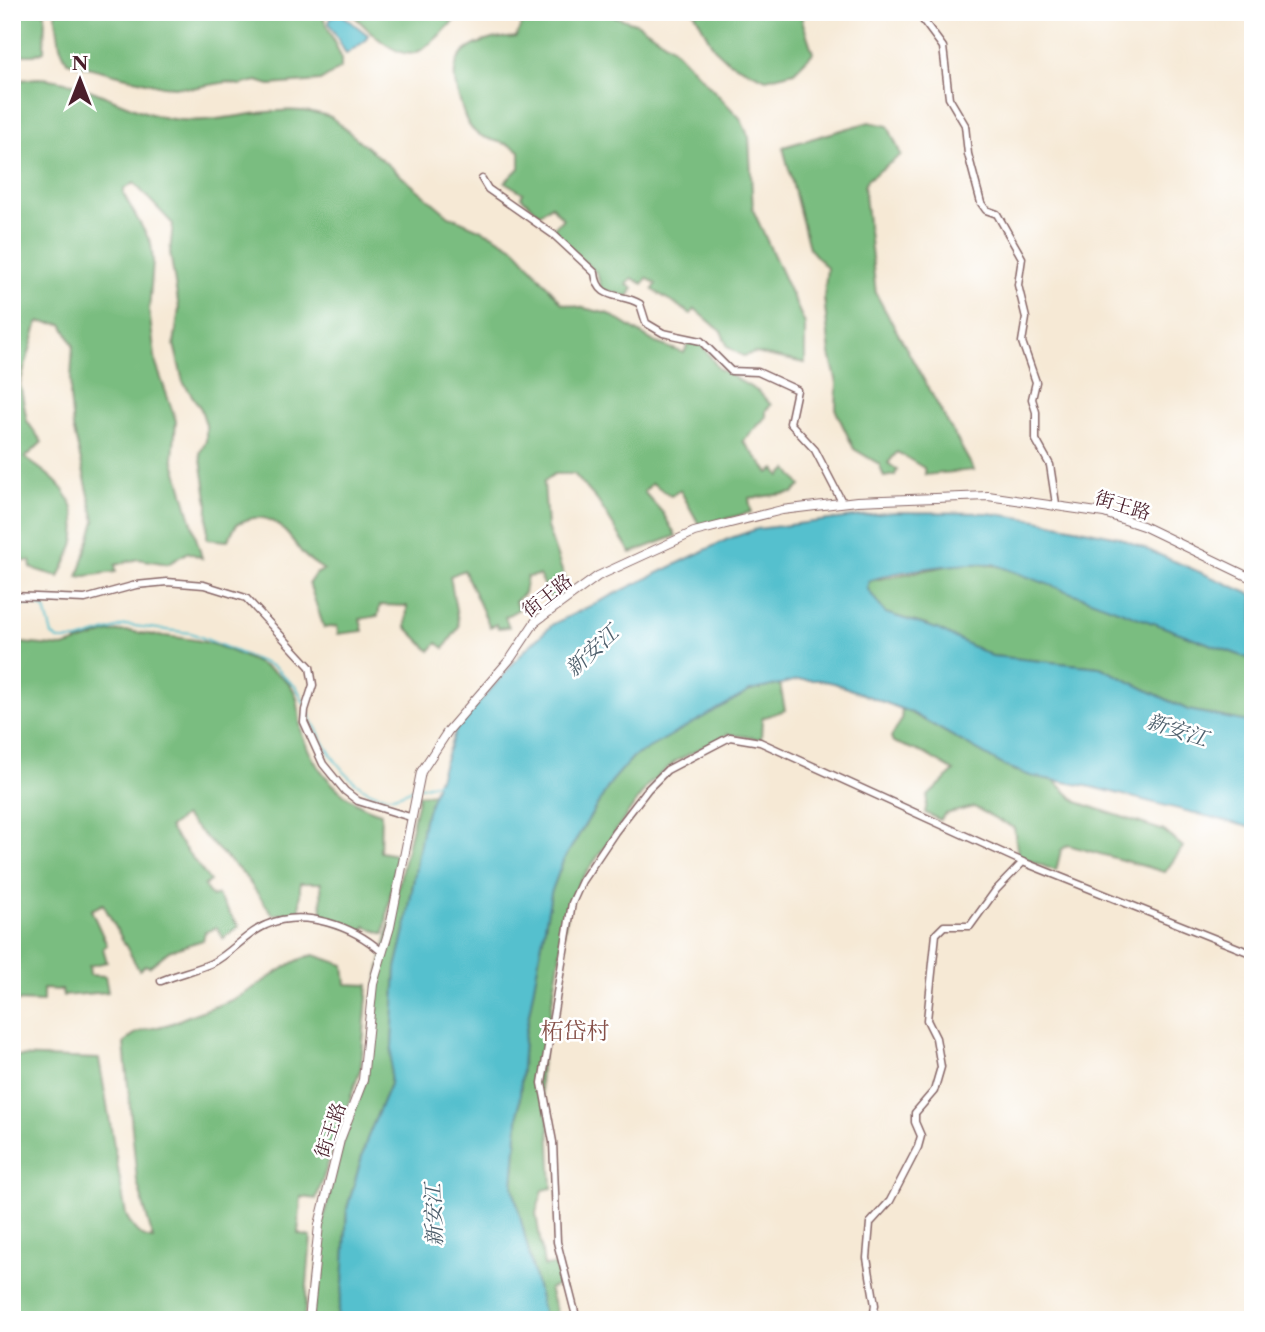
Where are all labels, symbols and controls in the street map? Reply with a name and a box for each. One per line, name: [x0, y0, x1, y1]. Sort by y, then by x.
north arrow: [46, 46, 116, 116]
text: N: [72, 52, 88, 75]
street label: 街王路: [1092, 486, 1153, 525]
street label: 街王路: [518, 569, 577, 622]
water label: 新安江: [560, 618, 625, 681]
water label: 新安江: [1143, 708, 1214, 752]
district label: 柘岱村: [541, 1017, 610, 1045]
street label: 街王路: [310, 1099, 351, 1161]
water label: 新安江: [420, 1180, 447, 1247]

